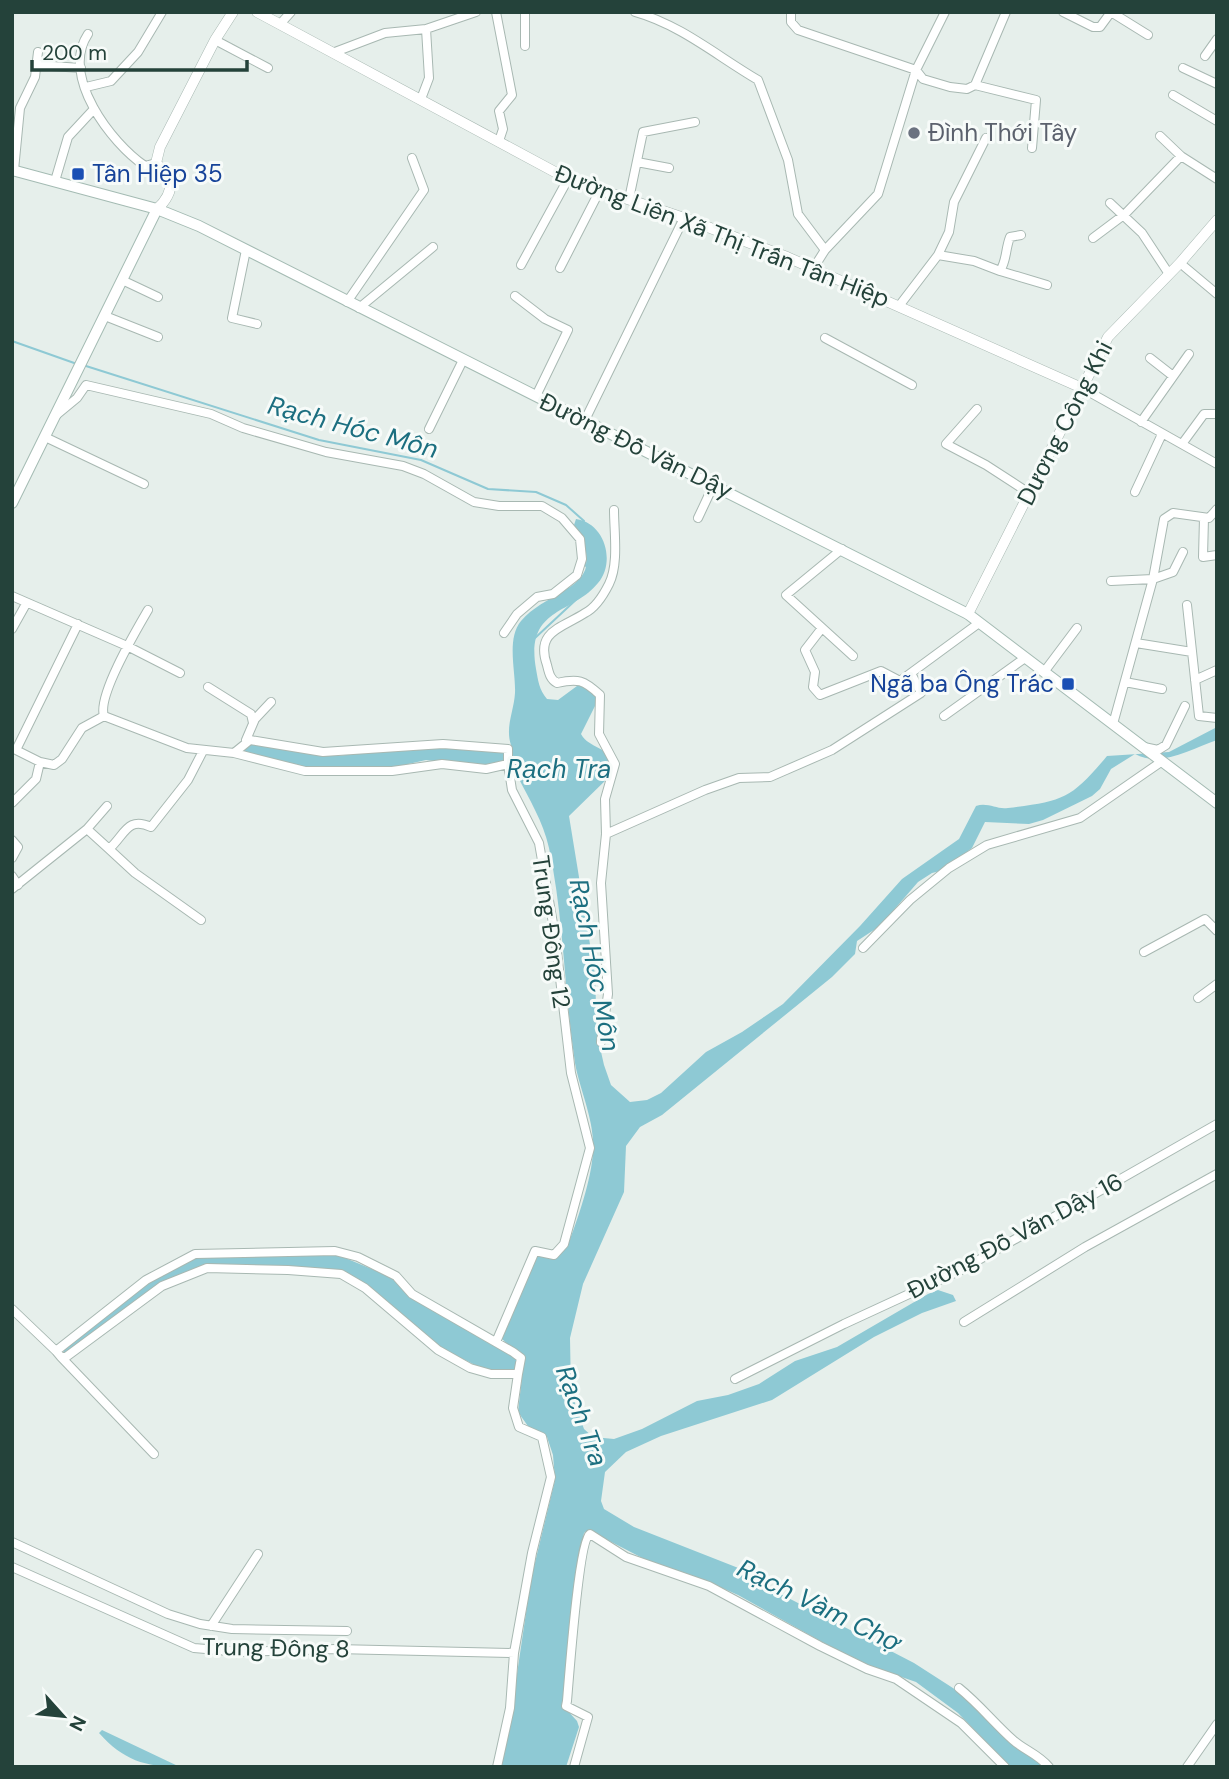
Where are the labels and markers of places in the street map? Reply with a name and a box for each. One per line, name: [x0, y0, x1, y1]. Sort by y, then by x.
place label: Đình Thới Tây: [928, 117, 1077, 148]
marker: Đình Thới Tây: [906, 125, 922, 141]
place label: Tân Hiệp 35: [92, 158, 223, 189]
marker: Tân Hiệp 35: [70, 166, 86, 182]
place label: Ngã ba Ông Trác: [870, 668, 1054, 699]
marker: Ngã ba Ông Trác: [1060, 676, 1076, 692]

